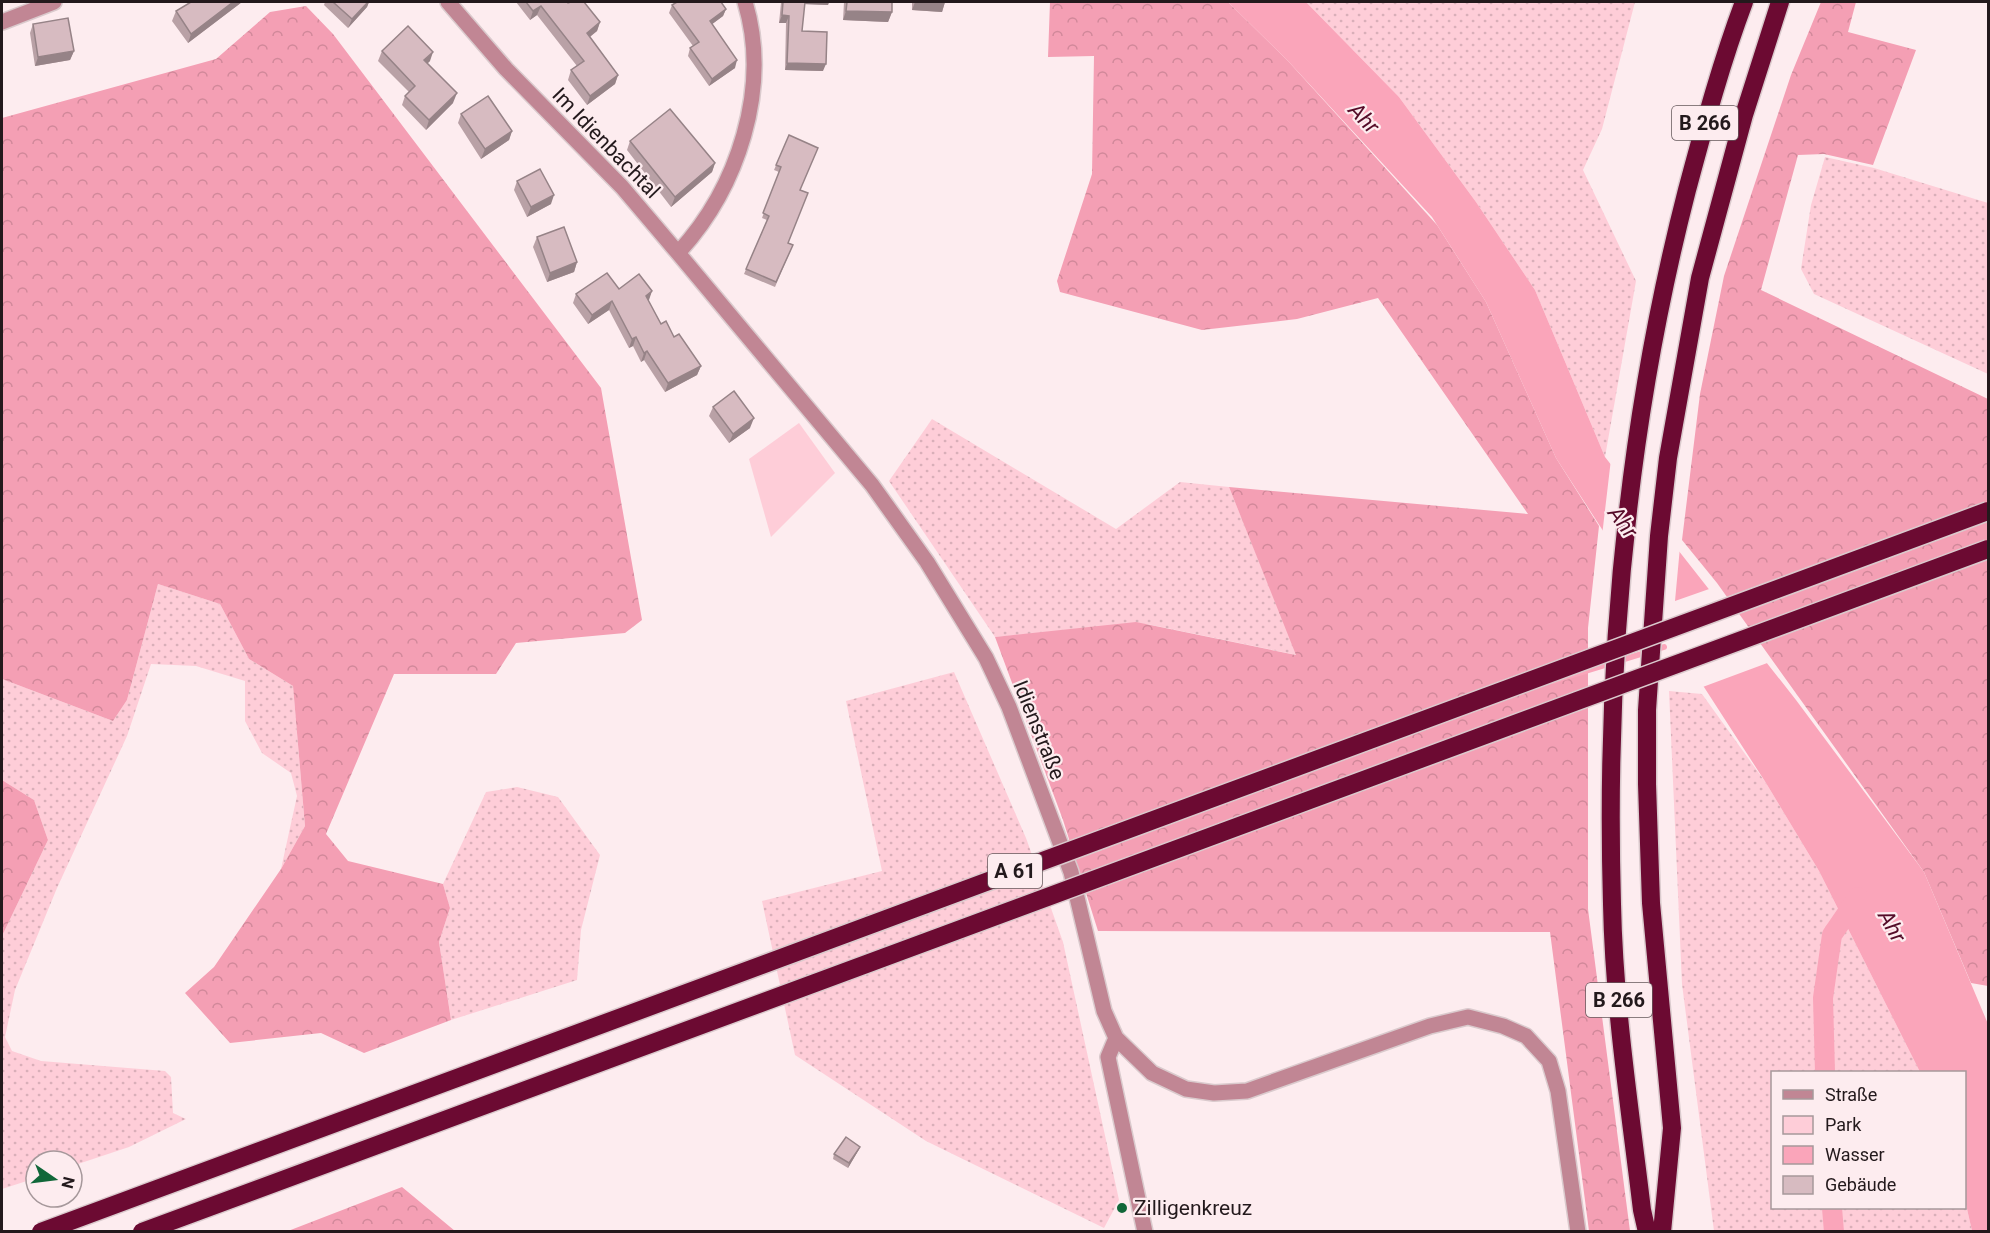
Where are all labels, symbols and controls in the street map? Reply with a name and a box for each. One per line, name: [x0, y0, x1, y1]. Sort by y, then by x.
street label: Im Idienbachtal: [547, 83, 665, 203]
water label: Ahr: [1343, 97, 1385, 139]
road number: B 266: [1672, 106, 1738, 140]
water label: Ahr: [1603, 501, 1643, 543]
street label: Idienstraße: [1008, 677, 1070, 783]
road number: A 61: [988, 854, 1042, 888]
water label: Ahr: [1873, 905, 1911, 947]
road number: B 266: [1586, 983, 1652, 1017]
legend: [1771, 1071, 1966, 1209]
text: Straße: [1825, 1084, 1877, 1105]
text: Park: [1825, 1114, 1862, 1135]
text: Wasser: [1825, 1144, 1885, 1165]
north arrow: [24, 1149, 84, 1209]
text: Gebäude: [1825, 1174, 1896, 1195]
text: N: [57, 1175, 79, 1190]
place label: Zilligenkreuz: [1134, 1196, 1252, 1220]
marker: Zilligenkreuz: [1115, 1201, 1129, 1215]

